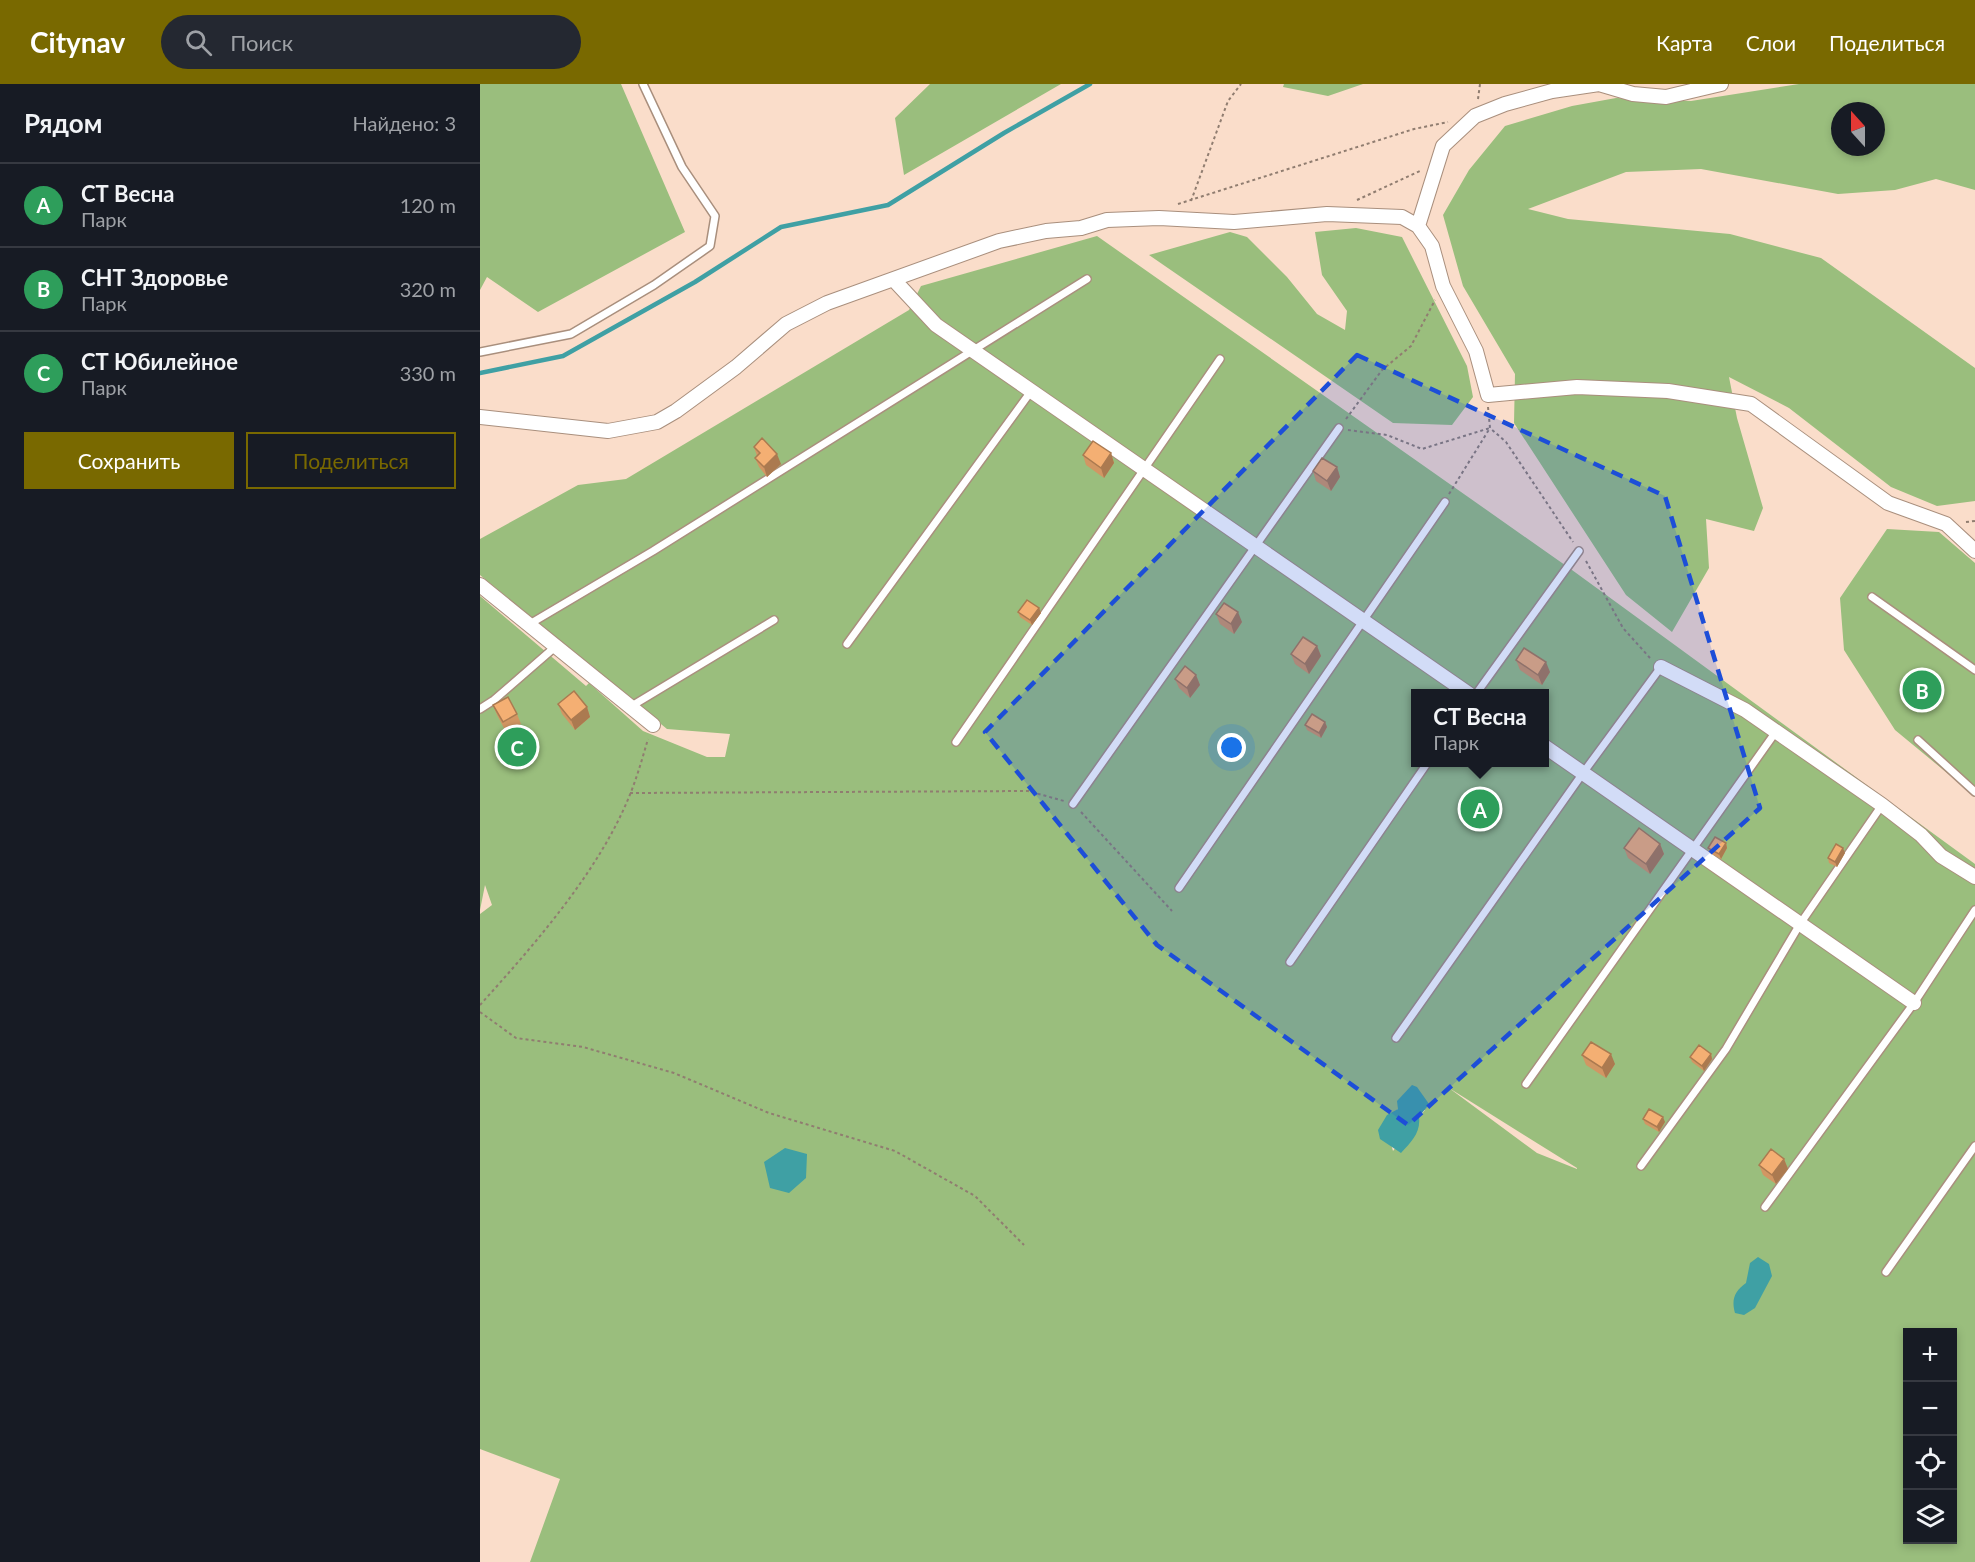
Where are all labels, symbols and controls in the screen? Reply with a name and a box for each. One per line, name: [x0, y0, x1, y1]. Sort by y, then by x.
search box: [161, 15, 581, 69]
text: Citynav: [30, 25, 125, 59]
icon: search: [182, 26, 215, 59]
text: Поиск: [230, 29, 293, 56]
text: Карта: [1656, 30, 1713, 55]
text: Слои: [1746, 30, 1796, 55]
text: Поделиться: [1829, 30, 1945, 55]
north arrow: [1831, 102, 1885, 156]
text: Рядом: [24, 107, 102, 139]
text: Найдено: 3: [353, 111, 456, 135]
text: СТ Весна: [81, 180, 174, 207]
text: A: [37, 193, 50, 217]
text: 120 m: [400, 193, 456, 217]
text: Парк: [81, 207, 127, 231]
text: СНТ Здоровье: [81, 264, 228, 291]
text: B: [37, 277, 50, 301]
text: 320 m: [400, 277, 456, 301]
text: Парк: [81, 291, 127, 315]
text: СТ Юбилейное: [81, 348, 238, 375]
text: C: [37, 361, 50, 385]
text: 330 m: [400, 361, 456, 385]
text: Парк: [81, 375, 127, 399]
button: Сохранить: [24, 432, 234, 489]
button: Поделиться: [246, 432, 456, 489]
pin: B: [1902, 668, 1942, 712]
popup: [1411, 689, 1549, 767]
text: СТ Весна: [1433, 703, 1527, 730]
pin: C: [498, 724, 537, 770]
text: Парк: [1433, 730, 1479, 754]
your location: [1217, 733, 1246, 762]
pin: A: [1460, 786, 1500, 832]
map controls: [1903, 1328, 1957, 1544]
button: +: [1903, 1328, 1957, 1382]
button: −: [1903, 1382, 1957, 1436]
button: locate: [1903, 1436, 1957, 1490]
button: layers: [1903, 1490, 1957, 1544]

